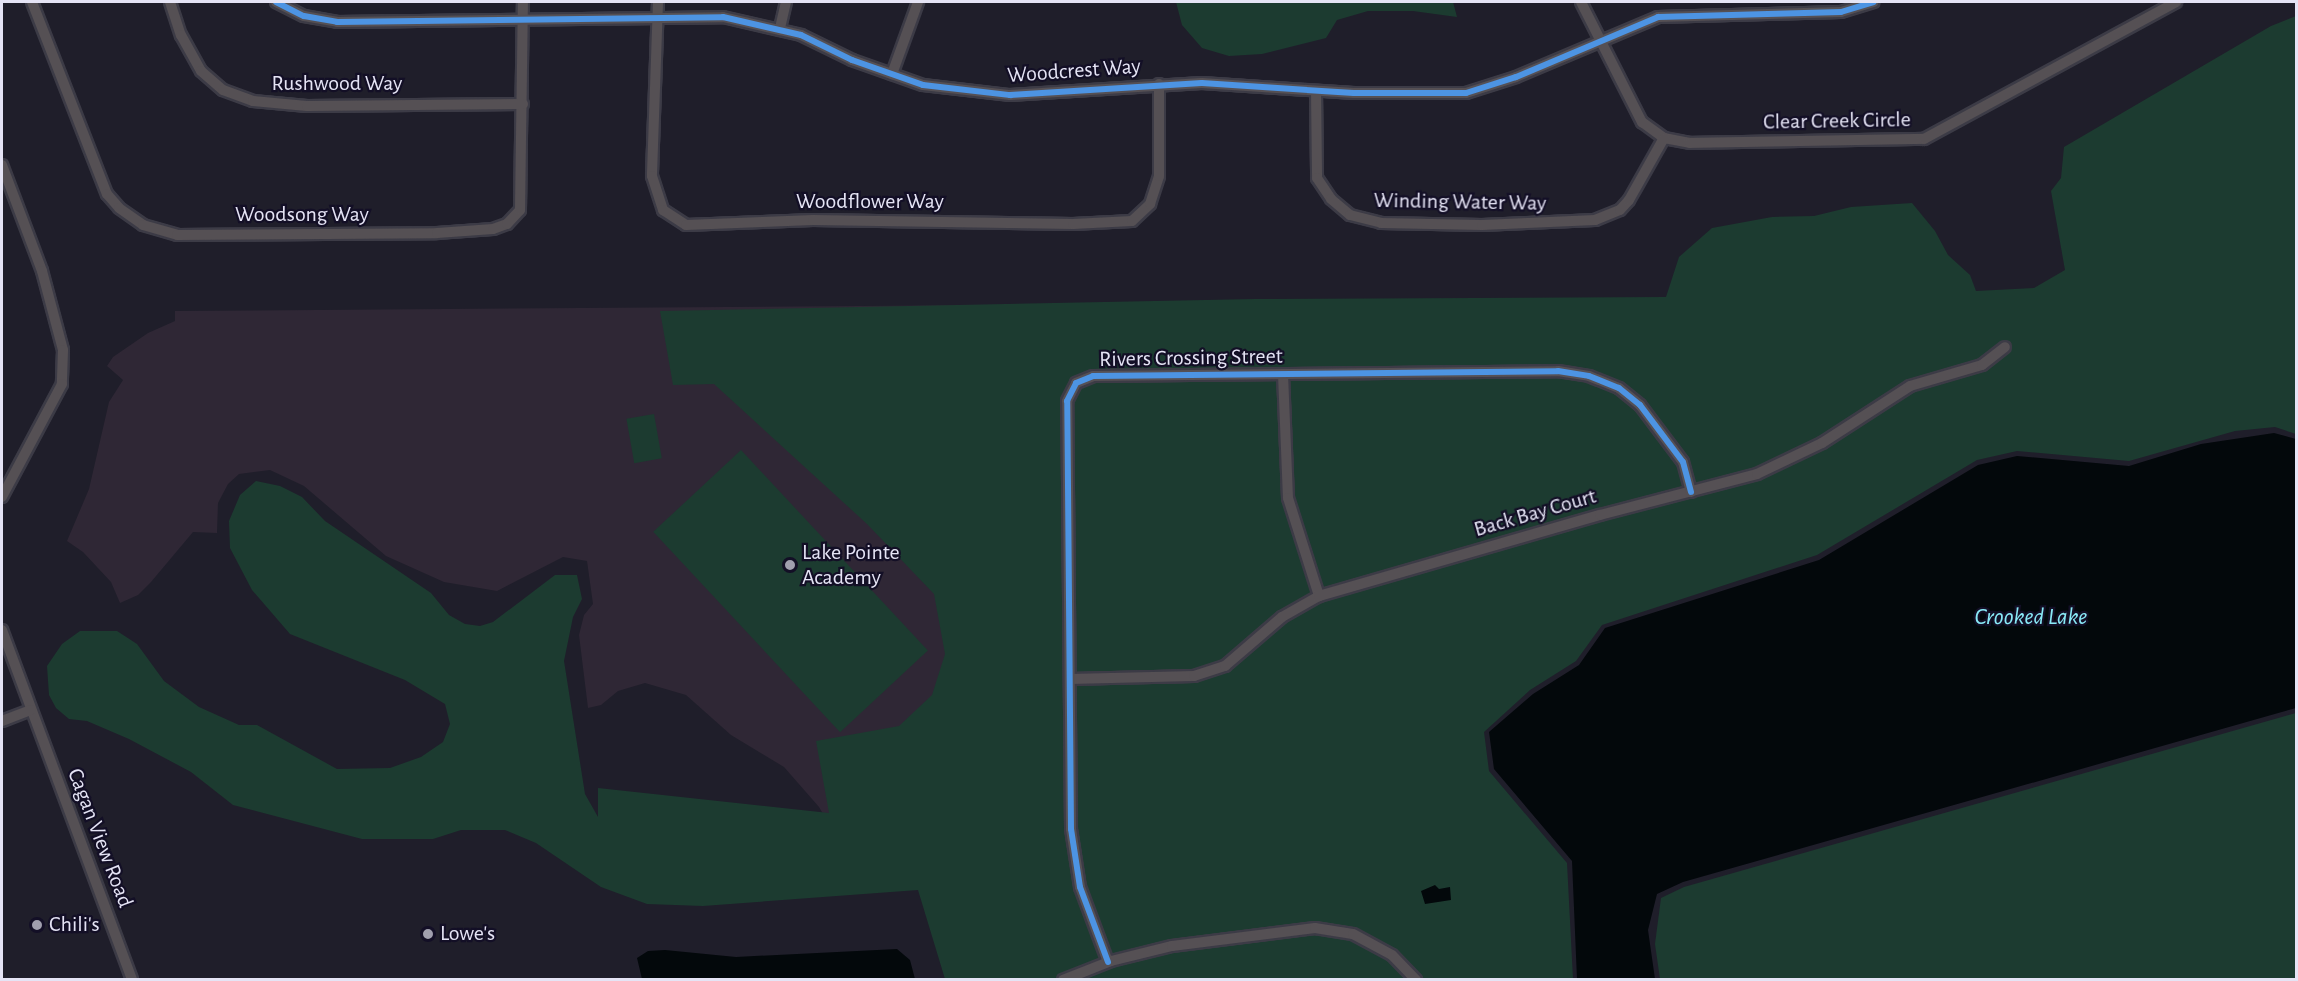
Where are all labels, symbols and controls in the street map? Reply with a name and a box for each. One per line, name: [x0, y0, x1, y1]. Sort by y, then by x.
street label: Woodcrest Way: [1006, 53, 1142, 89]
street label: Rushwood Way: [271, 71, 403, 97]
street label: Clear Creek Circle: [1763, 107, 1911, 135]
street label: Winding Water Way: [1373, 187, 1547, 217]
street label: Woodflower Way: [796, 189, 944, 215]
street label: Woodsong Way: [235, 202, 369, 228]
street label: Rivers Crossing Street: [1099, 343, 1283, 373]
street label: Back Bay Court: [1471, 483, 1599, 543]
place label: Lake Pointe Academy: [802, 539, 900, 590]
marker: Lake Pointe Academy: [783, 558, 797, 572]
water label: Crooked Lake: [1975, 604, 2087, 632]
street label: Cagan View Road: [61, 765, 139, 911]
place label: Chili's: [49, 912, 100, 938]
marker: Chili's: [30, 918, 44, 932]
place label: Lowe's: [440, 921, 495, 947]
marker: Lowe's: [421, 927, 435, 941]

